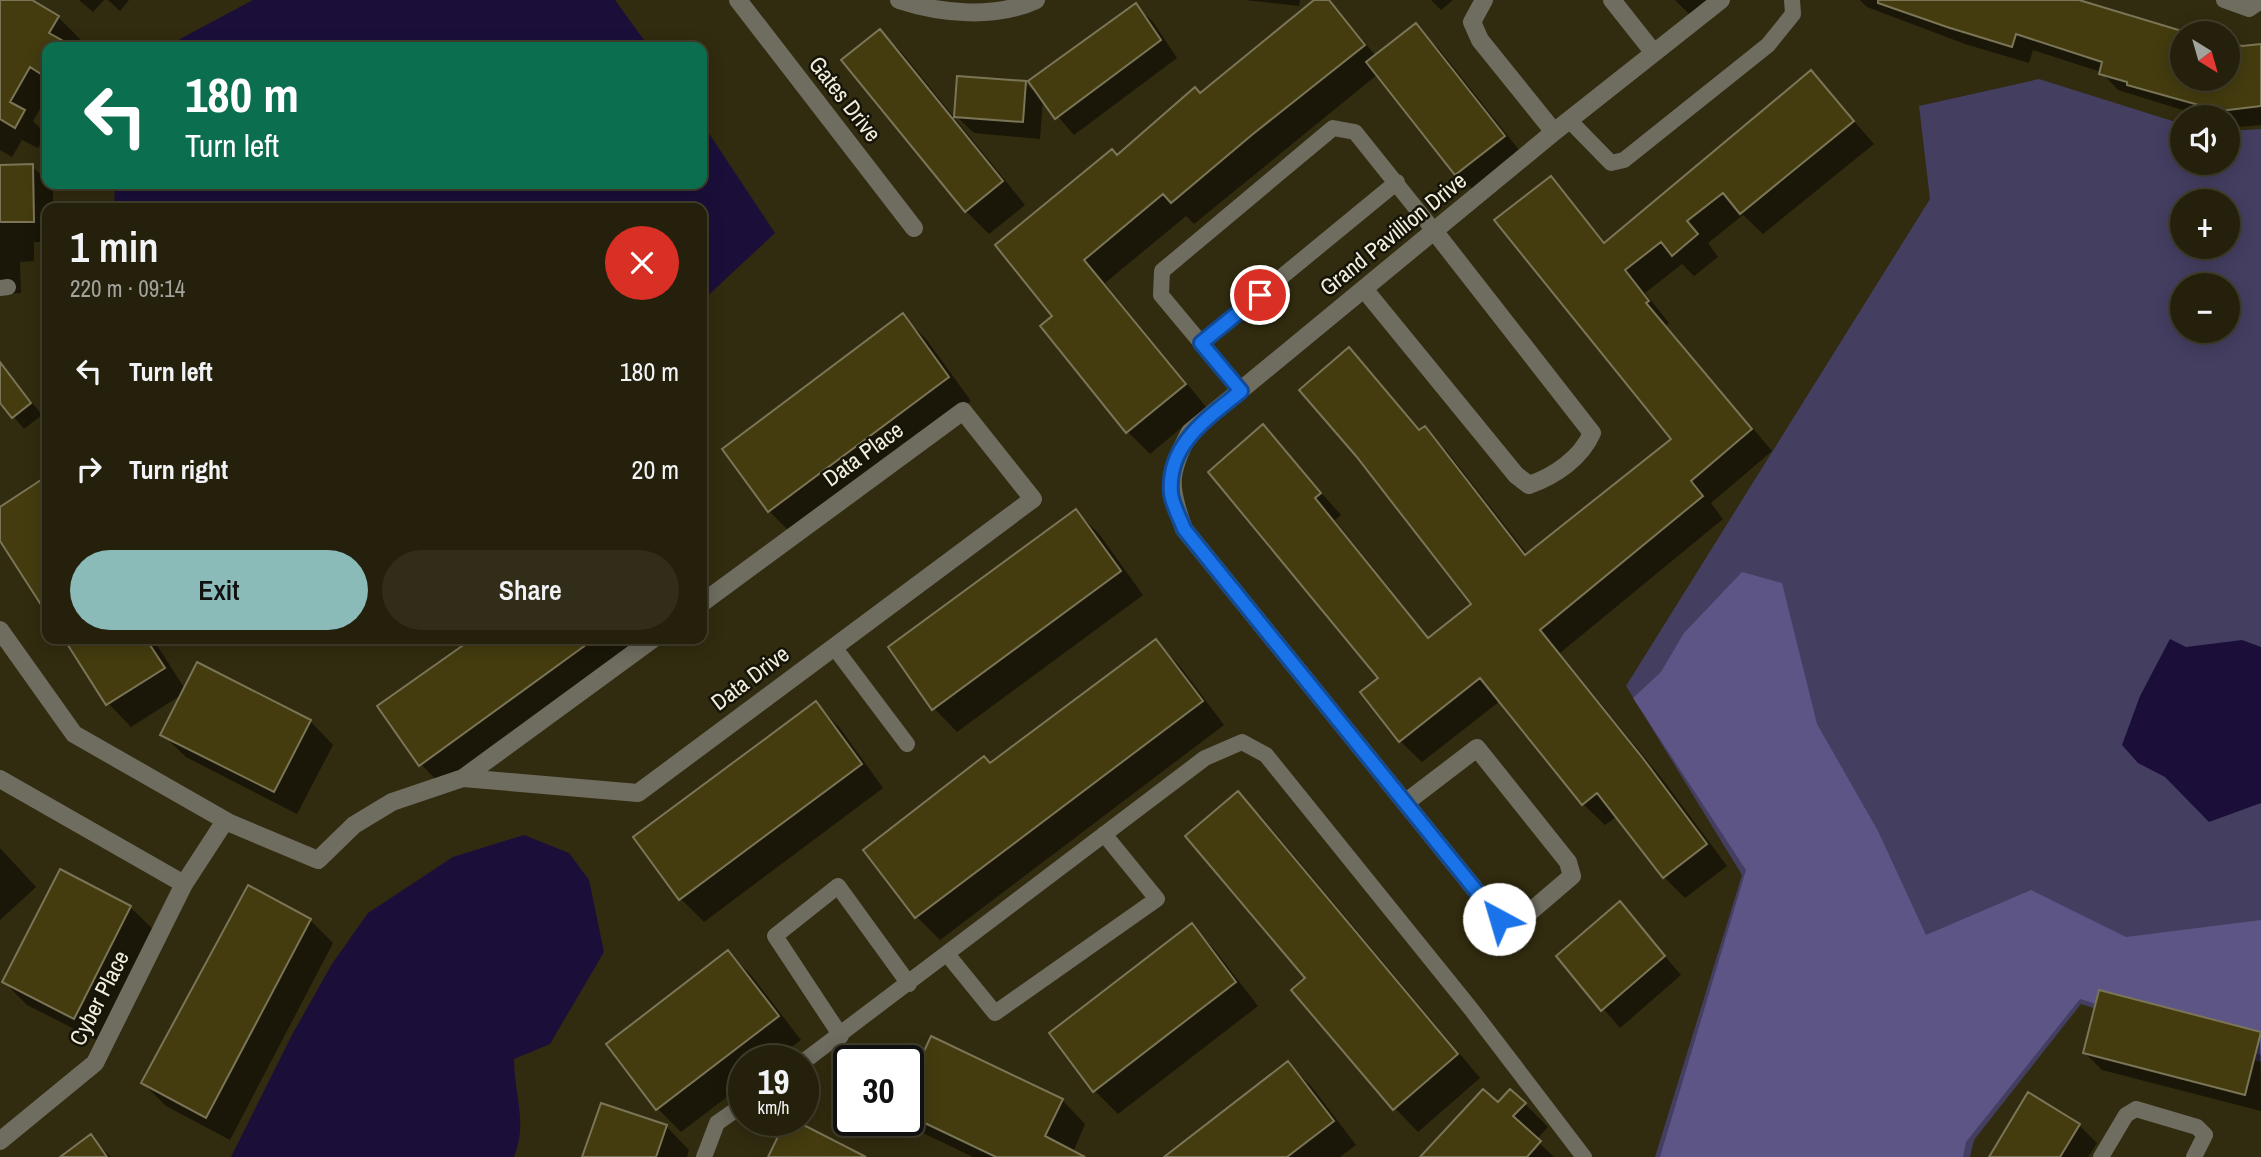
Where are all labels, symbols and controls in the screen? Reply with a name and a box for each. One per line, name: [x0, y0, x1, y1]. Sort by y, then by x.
north arrow: [2170, 21, 2240, 91]
map controls: [2170, 21, 2240, 343]
street label: Gates Drive: [802, 49, 889, 148]
text: 180 m: [185, 61, 299, 127]
icon: left: [70, 70, 161, 161]
button: sound: [2170, 105, 2240, 175]
text: Turn left: [185, 124, 279, 167]
street label: Grand Pavillion Drive: [1313, 165, 1473, 302]
button: +: [2170, 189, 2240, 259]
text: 1 min: [70, 219, 159, 275]
button: close: [605, 226, 679, 300]
pin: [1230, 265, 1290, 325]
text: 220 m · 09:14: [70, 273, 185, 304]
button: −: [2170, 273, 2240, 343]
icon: arrive: [1241, 276, 1279, 314]
icon: left: [70, 352, 108, 390]
text: Turn left: [129, 354, 213, 389]
text: 180 m: [620, 354, 679, 389]
street label: Data Place: [816, 414, 909, 493]
icon: right: [70, 450, 108, 488]
text: Turn right: [129, 452, 228, 487]
text: 20 m: [632, 452, 679, 487]
button: Exit: [70, 550, 368, 630]
button: Share: [382, 550, 679, 630]
street label: Data Drive: [704, 638, 795, 717]
position arrow: [1462, 882, 1536, 956]
street label: Cyber Place: [61, 945, 136, 1051]
speed limit sign: 30: [833, 1045, 924, 1136]
text: 19: [758, 1058, 789, 1105]
text: km/h: [758, 1095, 790, 1120]

